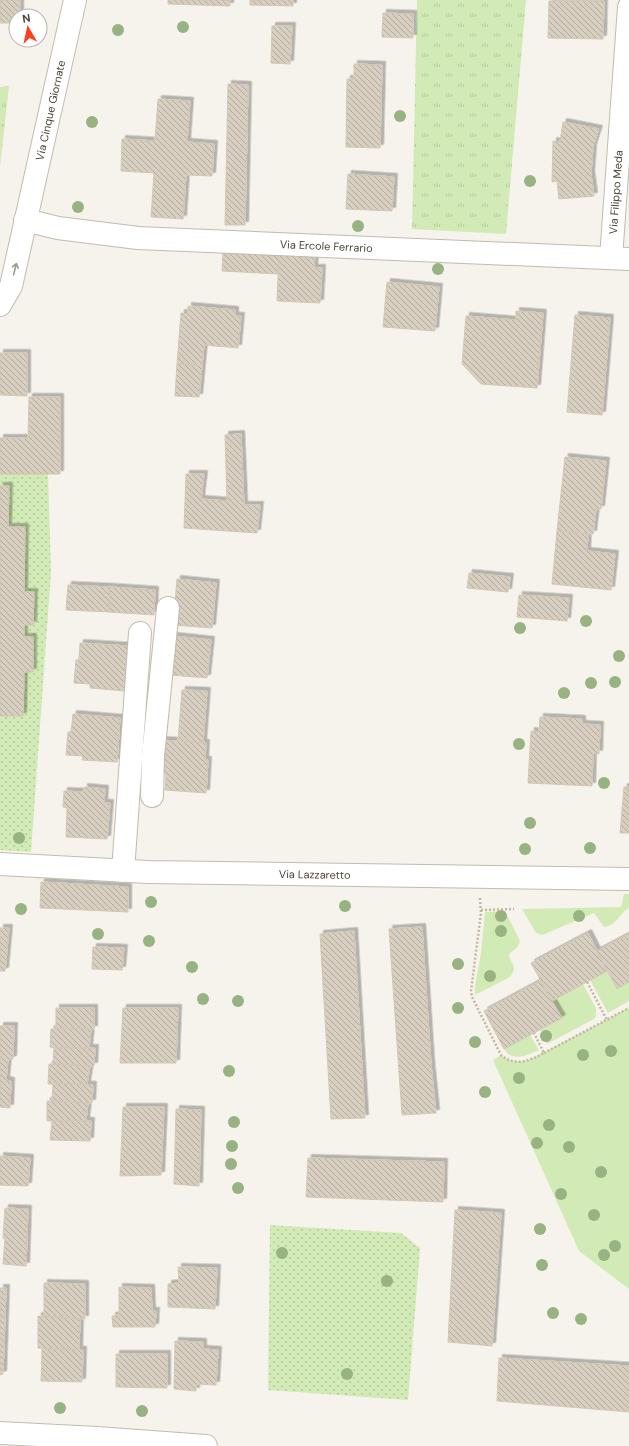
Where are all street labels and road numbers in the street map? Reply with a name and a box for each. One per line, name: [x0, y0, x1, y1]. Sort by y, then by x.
street label: Via Cinque Giornate: [32, 59, 68, 162]
street label: Via Filippo Meda: [606, 150, 626, 235]
street label: Via Ercole Ferrario: [280, 237, 373, 255]
street label: Via Lazzaretto: [279, 867, 351, 882]

